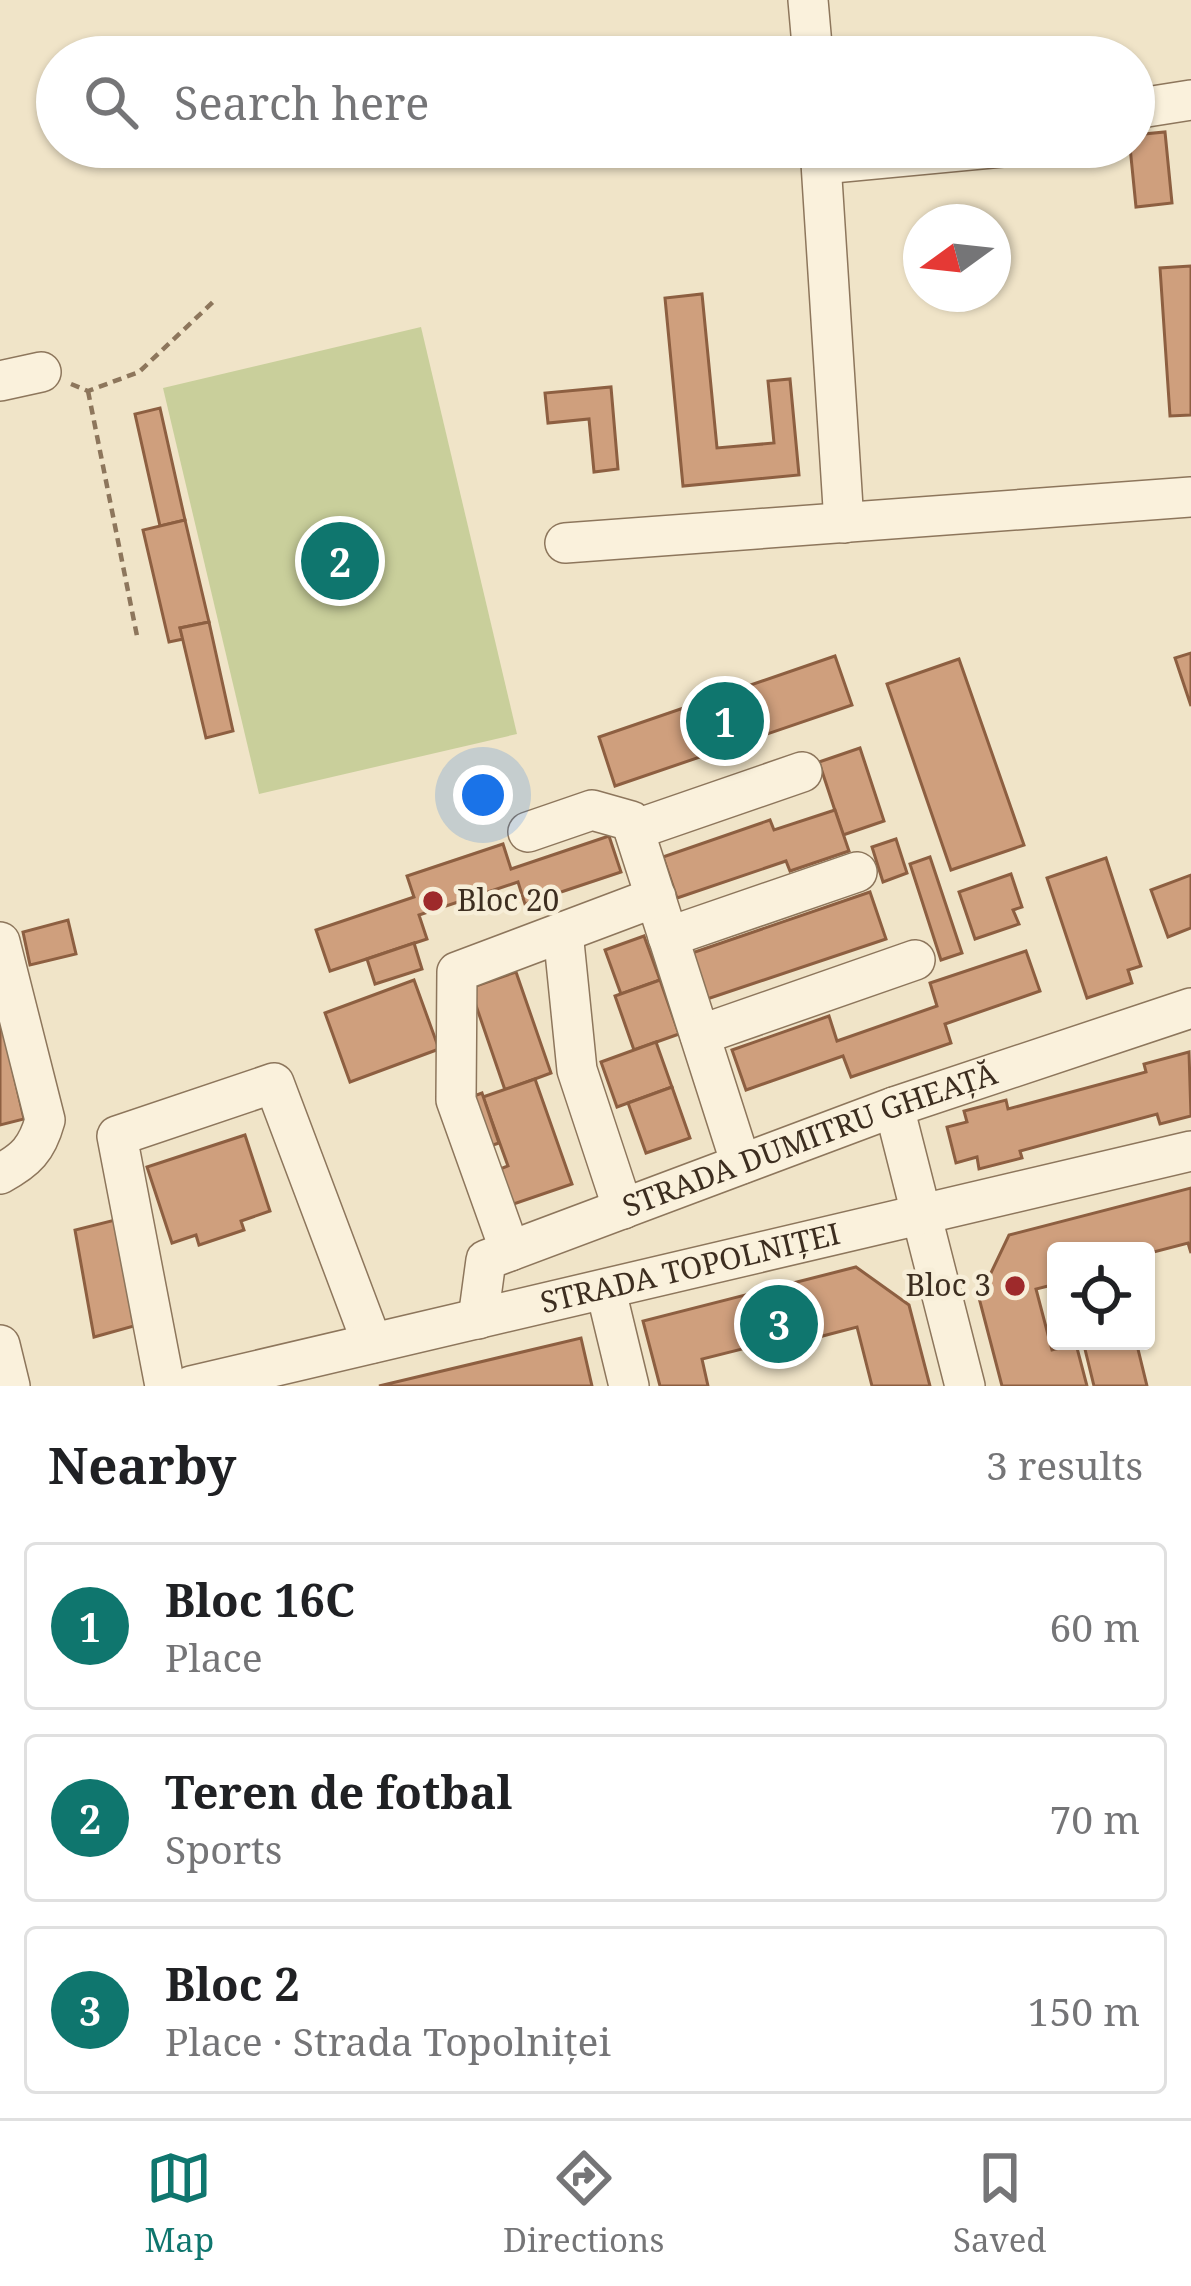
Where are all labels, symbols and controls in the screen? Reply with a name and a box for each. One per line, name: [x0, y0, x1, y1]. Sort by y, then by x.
search box: [36, 36, 1155, 168]
icon: search: [78, 69, 144, 135]
text: Search here: [174, 72, 429, 133]
north arrow: [903, 204, 1011, 312]
pin: 2: [301, 516, 379, 606]
pin: 1: [686, 676, 764, 766]
your location: [453, 765, 513, 825]
place label: Bloc 20: [457, 879, 559, 920]
marker: Bloc 20: [420, 888, 446, 914]
street label: STRADA DUMITRU GHEAȚĂ: [616, 1052, 1003, 1226]
street label: STRADA TOPOLNIȚEI: [536, 1212, 844, 1322]
map controls: [1047, 1242, 1155, 1350]
button: locate: [1047, 1242, 1155, 1350]
place label: Bloc 3: [905, 1264, 991, 1305]
marker: Bloc 3: [1002, 1273, 1028, 1299]
pin: 3: [740, 1279, 818, 1369]
text: Nearby: [48, 1429, 236, 1499]
text: 3 results: [986, 1438, 1143, 1491]
text: Bloc 16C: [165, 1569, 355, 1630]
text: 1: [79, 1600, 101, 1653]
text: 60 m: [1049, 1600, 1140, 1653]
text: Place: [165, 1630, 263, 1683]
text: Teren de fotbal: [165, 1761, 512, 1822]
text: 2: [79, 1792, 101, 1845]
text: 70 m: [1049, 1792, 1140, 1845]
text: Sports: [165, 1822, 282, 1875]
text: Bloc 2: [165, 1953, 300, 2014]
text: 3: [79, 1984, 101, 2037]
text: 150 m: [1028, 1984, 1140, 2037]
text: Place · Strada Topolniței: [165, 2014, 611, 2067]
tab: Map: [144, 2145, 214, 2262]
tab: Directions: [503, 2145, 664, 2262]
tab: Saved: [953, 2145, 1047, 2262]

